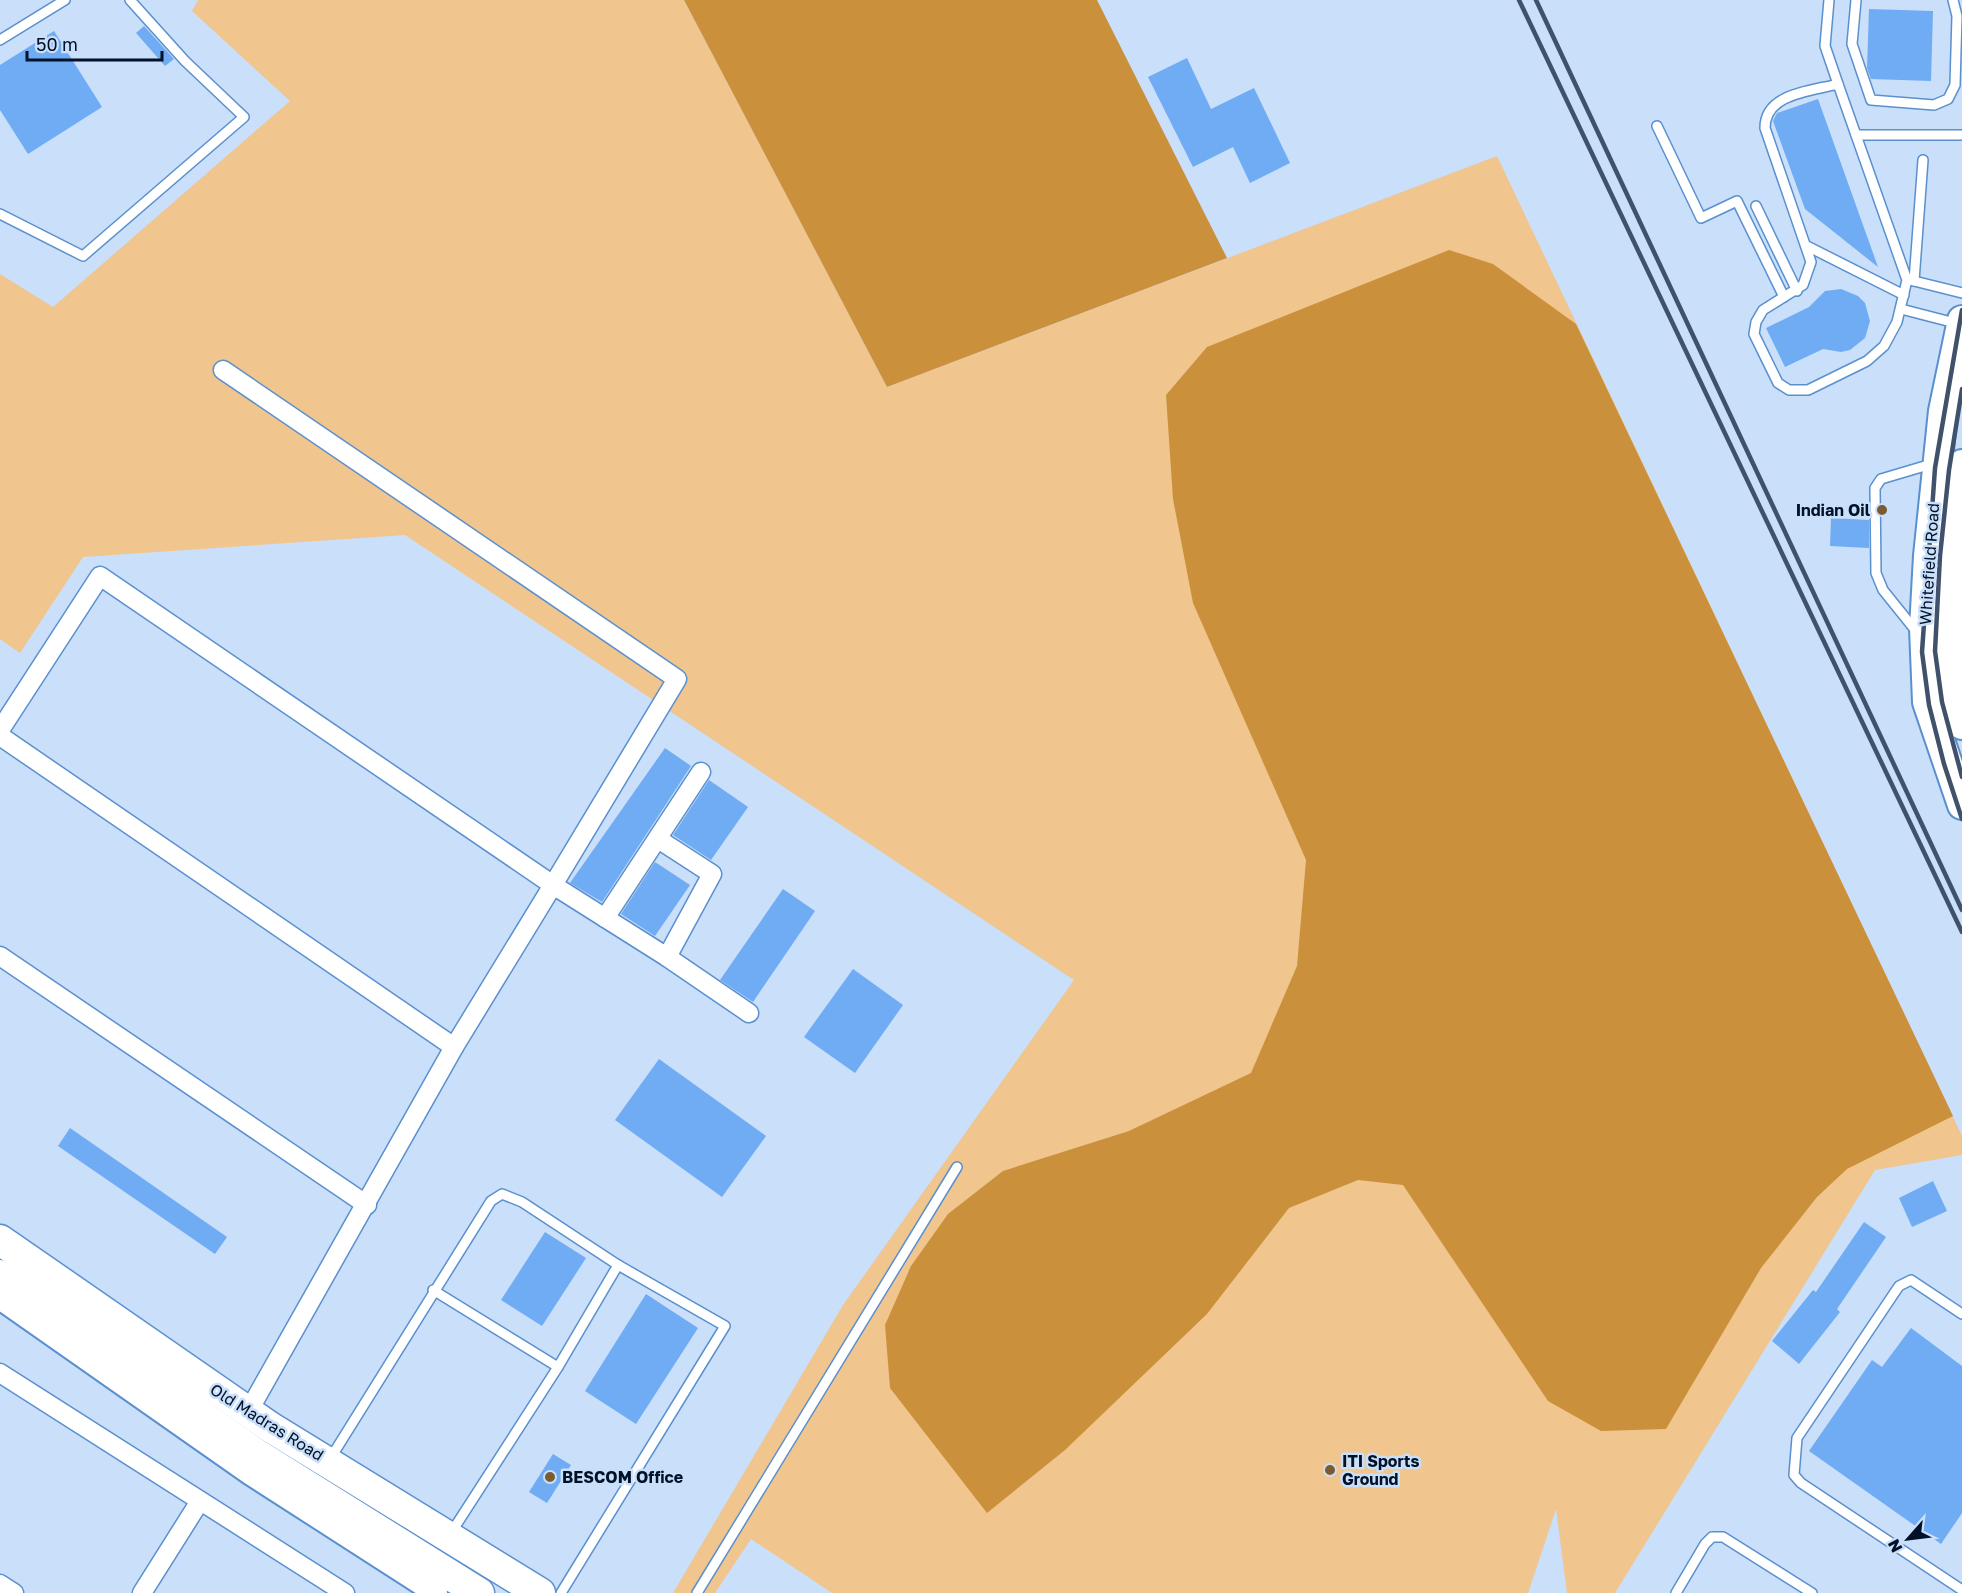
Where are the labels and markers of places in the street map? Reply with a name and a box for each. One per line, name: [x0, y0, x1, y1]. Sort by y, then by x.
place label: Indian Oil: [1796, 500, 1871, 520]
marker: Indian Oil: [1875, 503, 1889, 517]
place label: ITI Sports Ground: [1342, 1451, 1419, 1489]
marker: ITI Sports Ground: [1323, 1463, 1337, 1477]
place label: BESCOM Office: [562, 1467, 683, 1487]
marker: BESCOM Office: [543, 1470, 557, 1484]

